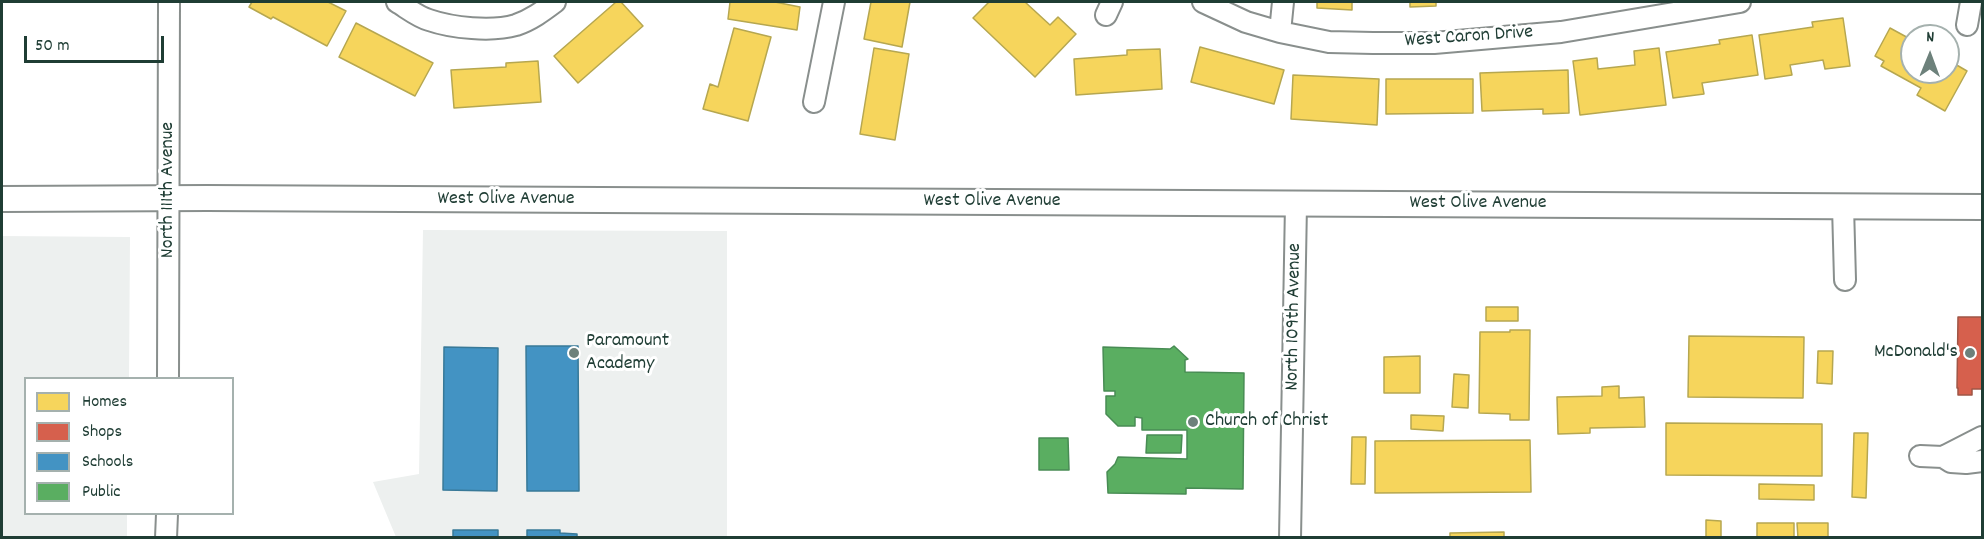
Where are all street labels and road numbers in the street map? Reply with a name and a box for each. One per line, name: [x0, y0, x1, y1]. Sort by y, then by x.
street label: West Caron Drive: [1404, 22, 1534, 54]
street label: North 111th Avenue: [157, 122, 181, 258]
street label: West Olive Avenue: [438, 188, 574, 212]
street label: West Olive Avenue: [924, 190, 1060, 214]
street label: West Olive Avenue: [1410, 192, 1546, 216]
street label: North 109th Avenue: [1282, 243, 1308, 391]

